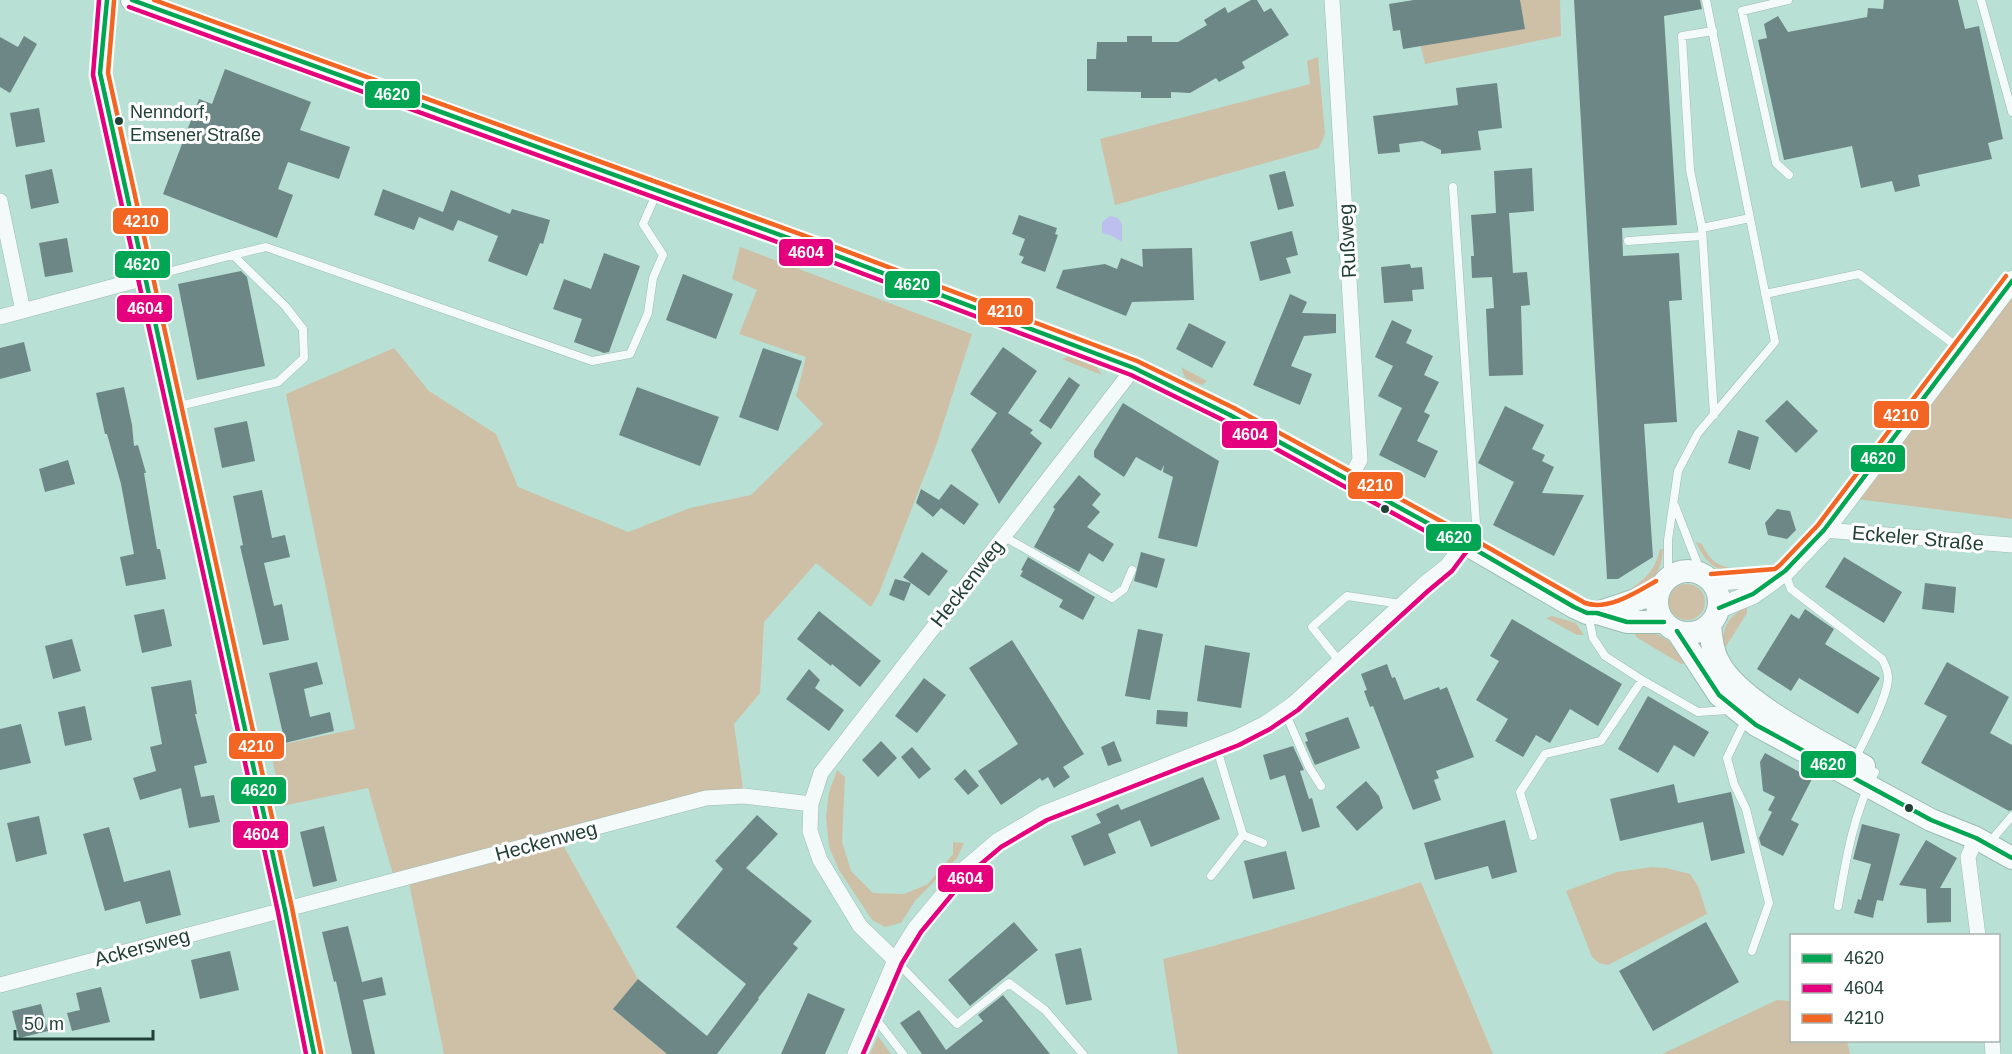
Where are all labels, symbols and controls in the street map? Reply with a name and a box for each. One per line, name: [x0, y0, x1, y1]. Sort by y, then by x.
line badge: 4620: [364, 80, 421, 109]
text: 4620: [374, 86, 410, 103]
place label: Nenndorf, Emsener Straße: [130, 102, 261, 145]
marker: Nenndorf, Emsener Straße: [113, 115, 125, 127]
street label: Rußweg: [1334, 203, 1360, 279]
line badge: 4210: [112, 207, 169, 235]
text: 4210: [123, 213, 159, 230]
line badge: 4604: [778, 238, 834, 267]
text: 4604: [788, 244, 824, 261]
line badge: 4620: [114, 250, 171, 279]
text: 4620: [124, 256, 160, 273]
line badge: 4620: [884, 270, 941, 299]
text: 4620: [894, 276, 930, 293]
line badge: 4604: [116, 294, 173, 323]
line badge: 4210: [977, 297, 1034, 326]
text: 4604: [127, 300, 163, 317]
text: 4210: [987, 303, 1023, 320]
line badge: 4210: [1873, 400, 1930, 429]
text: 4210: [1883, 407, 1919, 424]
line badge: 4604: [1221, 420, 1278, 449]
text: 4604: [1232, 426, 1268, 443]
line badge: 4620: [1850, 444, 1906, 473]
text: 4620: [1860, 450, 1896, 467]
line badge: 4210: [1347, 471, 1404, 500]
text: 4210: [1357, 477, 1393, 494]
unlabelled marker: [1379, 503, 1391, 515]
street label: Eckeler Straße: [1851, 521, 1985, 555]
line badge: 4620: [1425, 523, 1482, 552]
text: 4620: [1436, 529, 1472, 546]
street label: Heckenweg: [926, 535, 1008, 631]
line badge: 4210: [228, 732, 285, 760]
text: 4210: [238, 738, 274, 755]
line badge: 4620: [1800, 750, 1857, 779]
text: 4620: [1810, 756, 1846, 773]
line badge: 4620: [230, 776, 287, 805]
text: 4620: [241, 782, 277, 799]
unlabelled marker: [1903, 802, 1915, 814]
street label: Heckenweg: [493, 817, 599, 865]
line badge: 4604: [232, 820, 289, 849]
text: 4604: [243, 826, 279, 843]
line badge: 4604: [937, 864, 994, 893]
text: 4604: [947, 870, 983, 887]
street label: Ackersweg: [92, 924, 192, 970]
legend: [1790, 934, 2000, 1042]
text: 4620: [1844, 948, 1884, 968]
text: 4604: [1844, 978, 1884, 998]
scale bar: [15, 1003, 153, 1041]
text: 4210: [1844, 1008, 1884, 1028]
text: 50 m: [24, 1014, 64, 1034]

